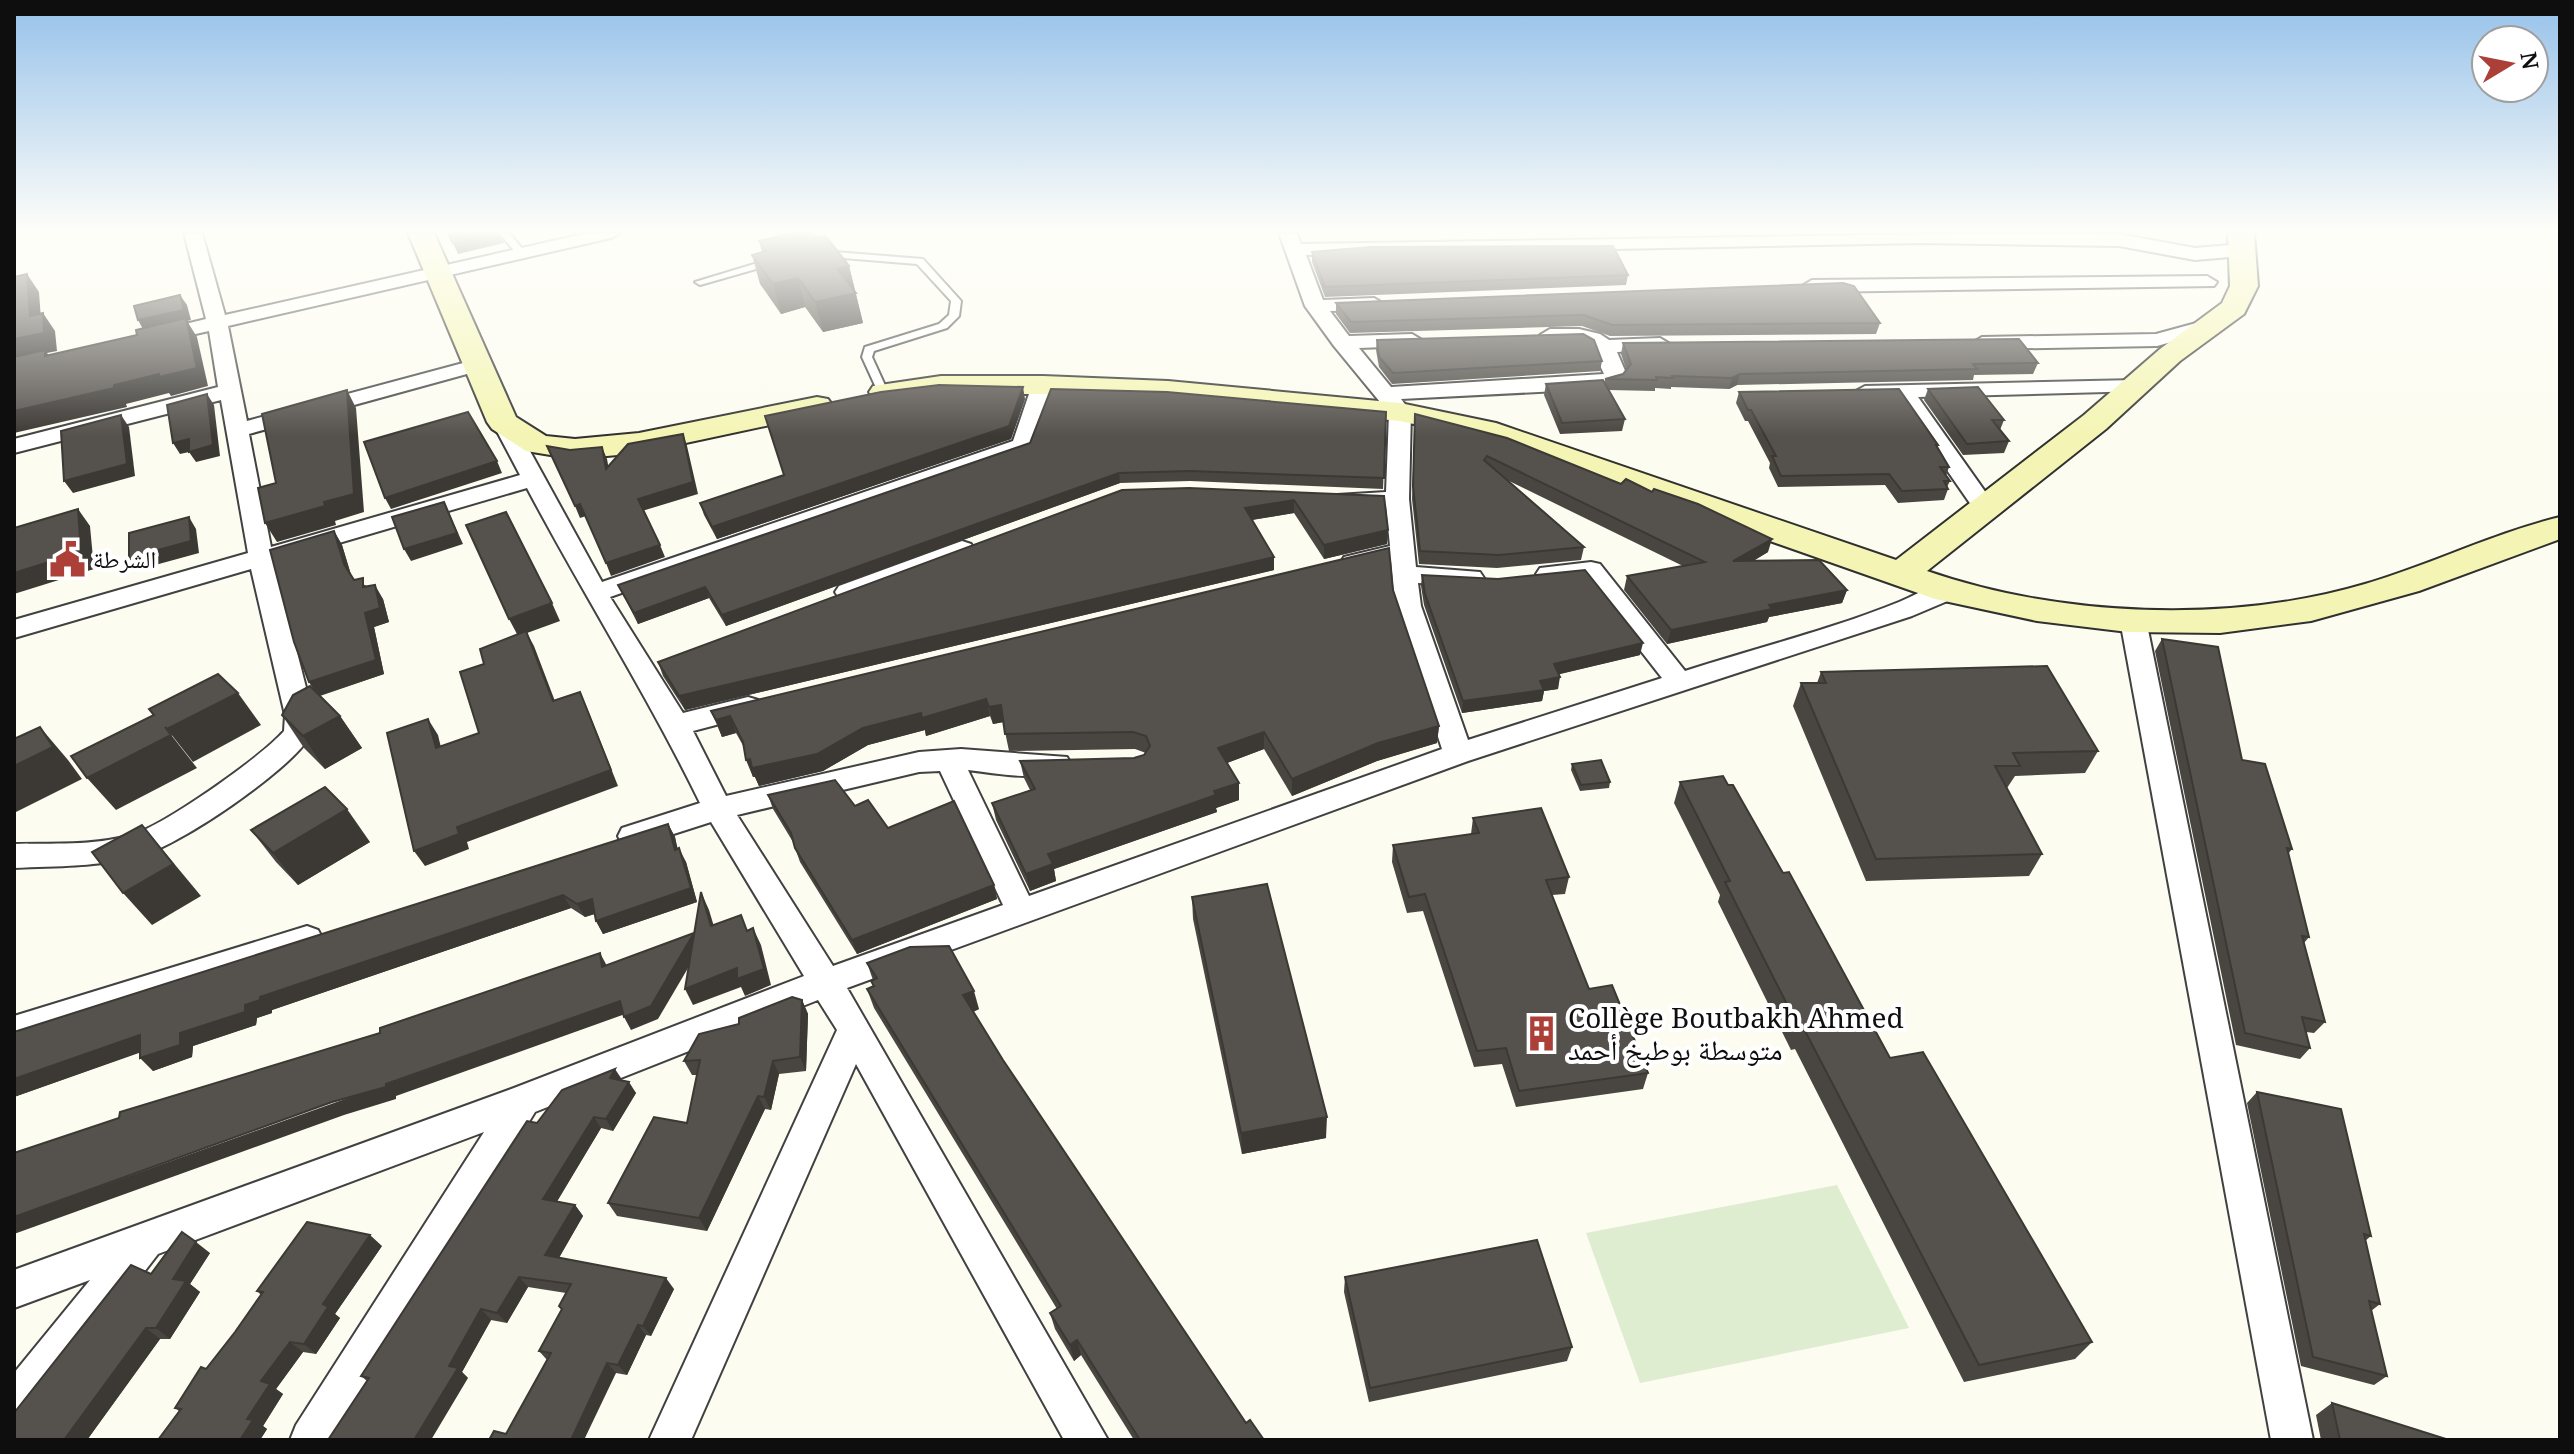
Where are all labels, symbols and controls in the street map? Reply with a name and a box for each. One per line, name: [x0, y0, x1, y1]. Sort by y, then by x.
north arrow: [2470, 24, 2550, 104]
text: N: [2514, 49, 2547, 71]
public building icon: الشرطة: [48, 541, 86, 579]
place label: الشرطة: [93, 542, 156, 575]
place label: Collège Boutbakh Ahmed متوسطة بوطبخ أحمد: [1568, 998, 1904, 1068]
building icon: Collège Boutbakh Ahmed متوسطة بوطبخ أحمد: [1523, 1015, 1561, 1053]

